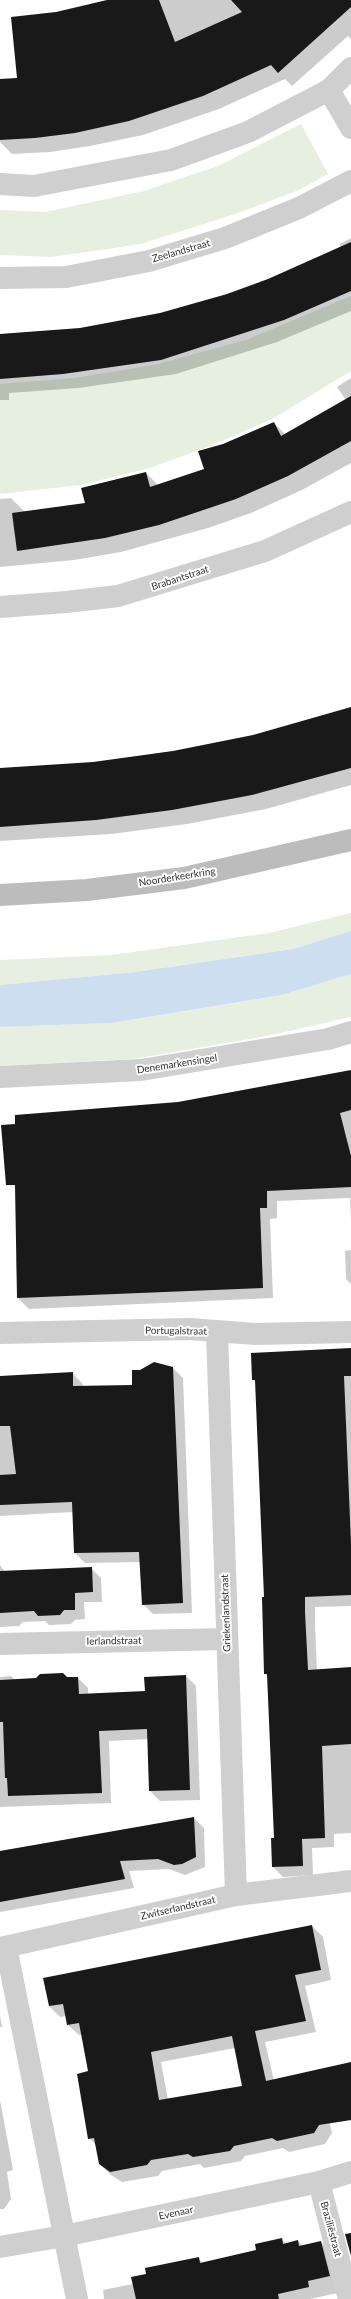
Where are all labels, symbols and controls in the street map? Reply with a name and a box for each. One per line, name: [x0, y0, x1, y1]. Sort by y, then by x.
street label: Zeelandstraat: [151, 237, 211, 265]
street label: Brabantstraat: [150, 563, 210, 593]
street label: Noorderkeerkring: [138, 865, 216, 889]
street label: Denemarkensingel: [136, 1052, 218, 1076]
street label: Portugalstraat: [145, 1324, 207, 1338]
street label: Griekenlandstraat: [219, 1574, 233, 1652]
street label: Ierlandstraat: [86, 1635, 142, 1647]
street label: Zwitserlandstraat: [139, 1894, 217, 1922]
street label: Braziliëstraat: [318, 2200, 344, 2258]
street label: Evenaar: [158, 2203, 194, 2223]

